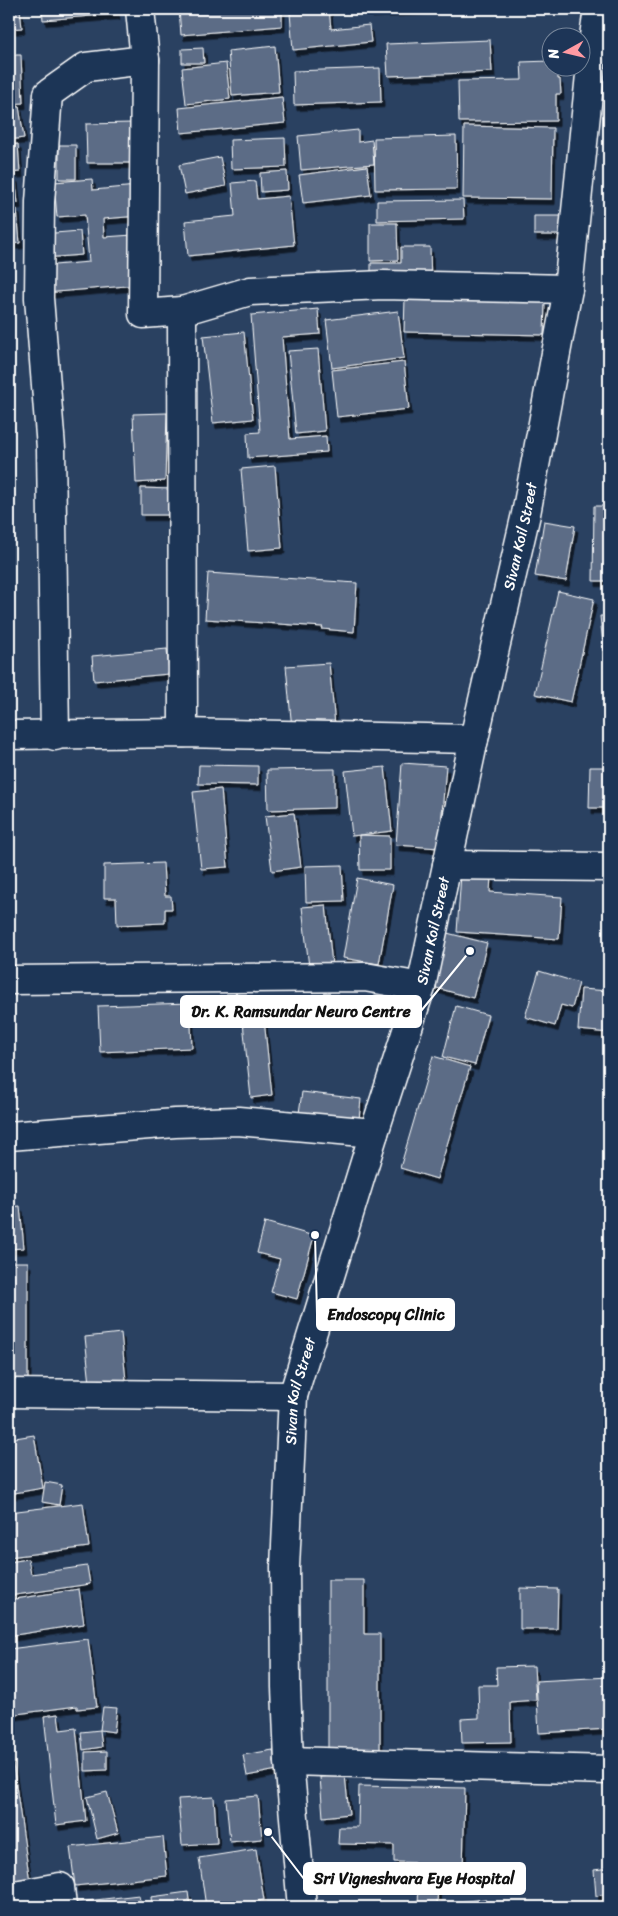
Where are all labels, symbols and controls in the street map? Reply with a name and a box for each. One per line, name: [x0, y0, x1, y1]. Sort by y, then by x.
north arrow: [540, 28, 590, 78]
text: N: [541, 47, 567, 61]
street label: Sivan Koil Street: [496, 479, 545, 593]
street label: Sivan Koil Street: [409, 873, 457, 987]
callout: Dr. K. Ramsundar Neuro Centre: [181, 996, 421, 1027]
text: Dr. K. Ramsundar Neuro Centre: [191, 997, 411, 1026]
callout: Endoscopy Clinic: [317, 1299, 454, 1330]
text: Endoscopy Clinic: [327, 1300, 446, 1329]
street label: Sivan Koil Street: [278, 1333, 324, 1445]
callout: Sri Vigneshvara Eye Hospital: [304, 1863, 525, 1894]
text: Sri Vigneshvara Eye Hospital: [312, 1864, 516, 1893]

